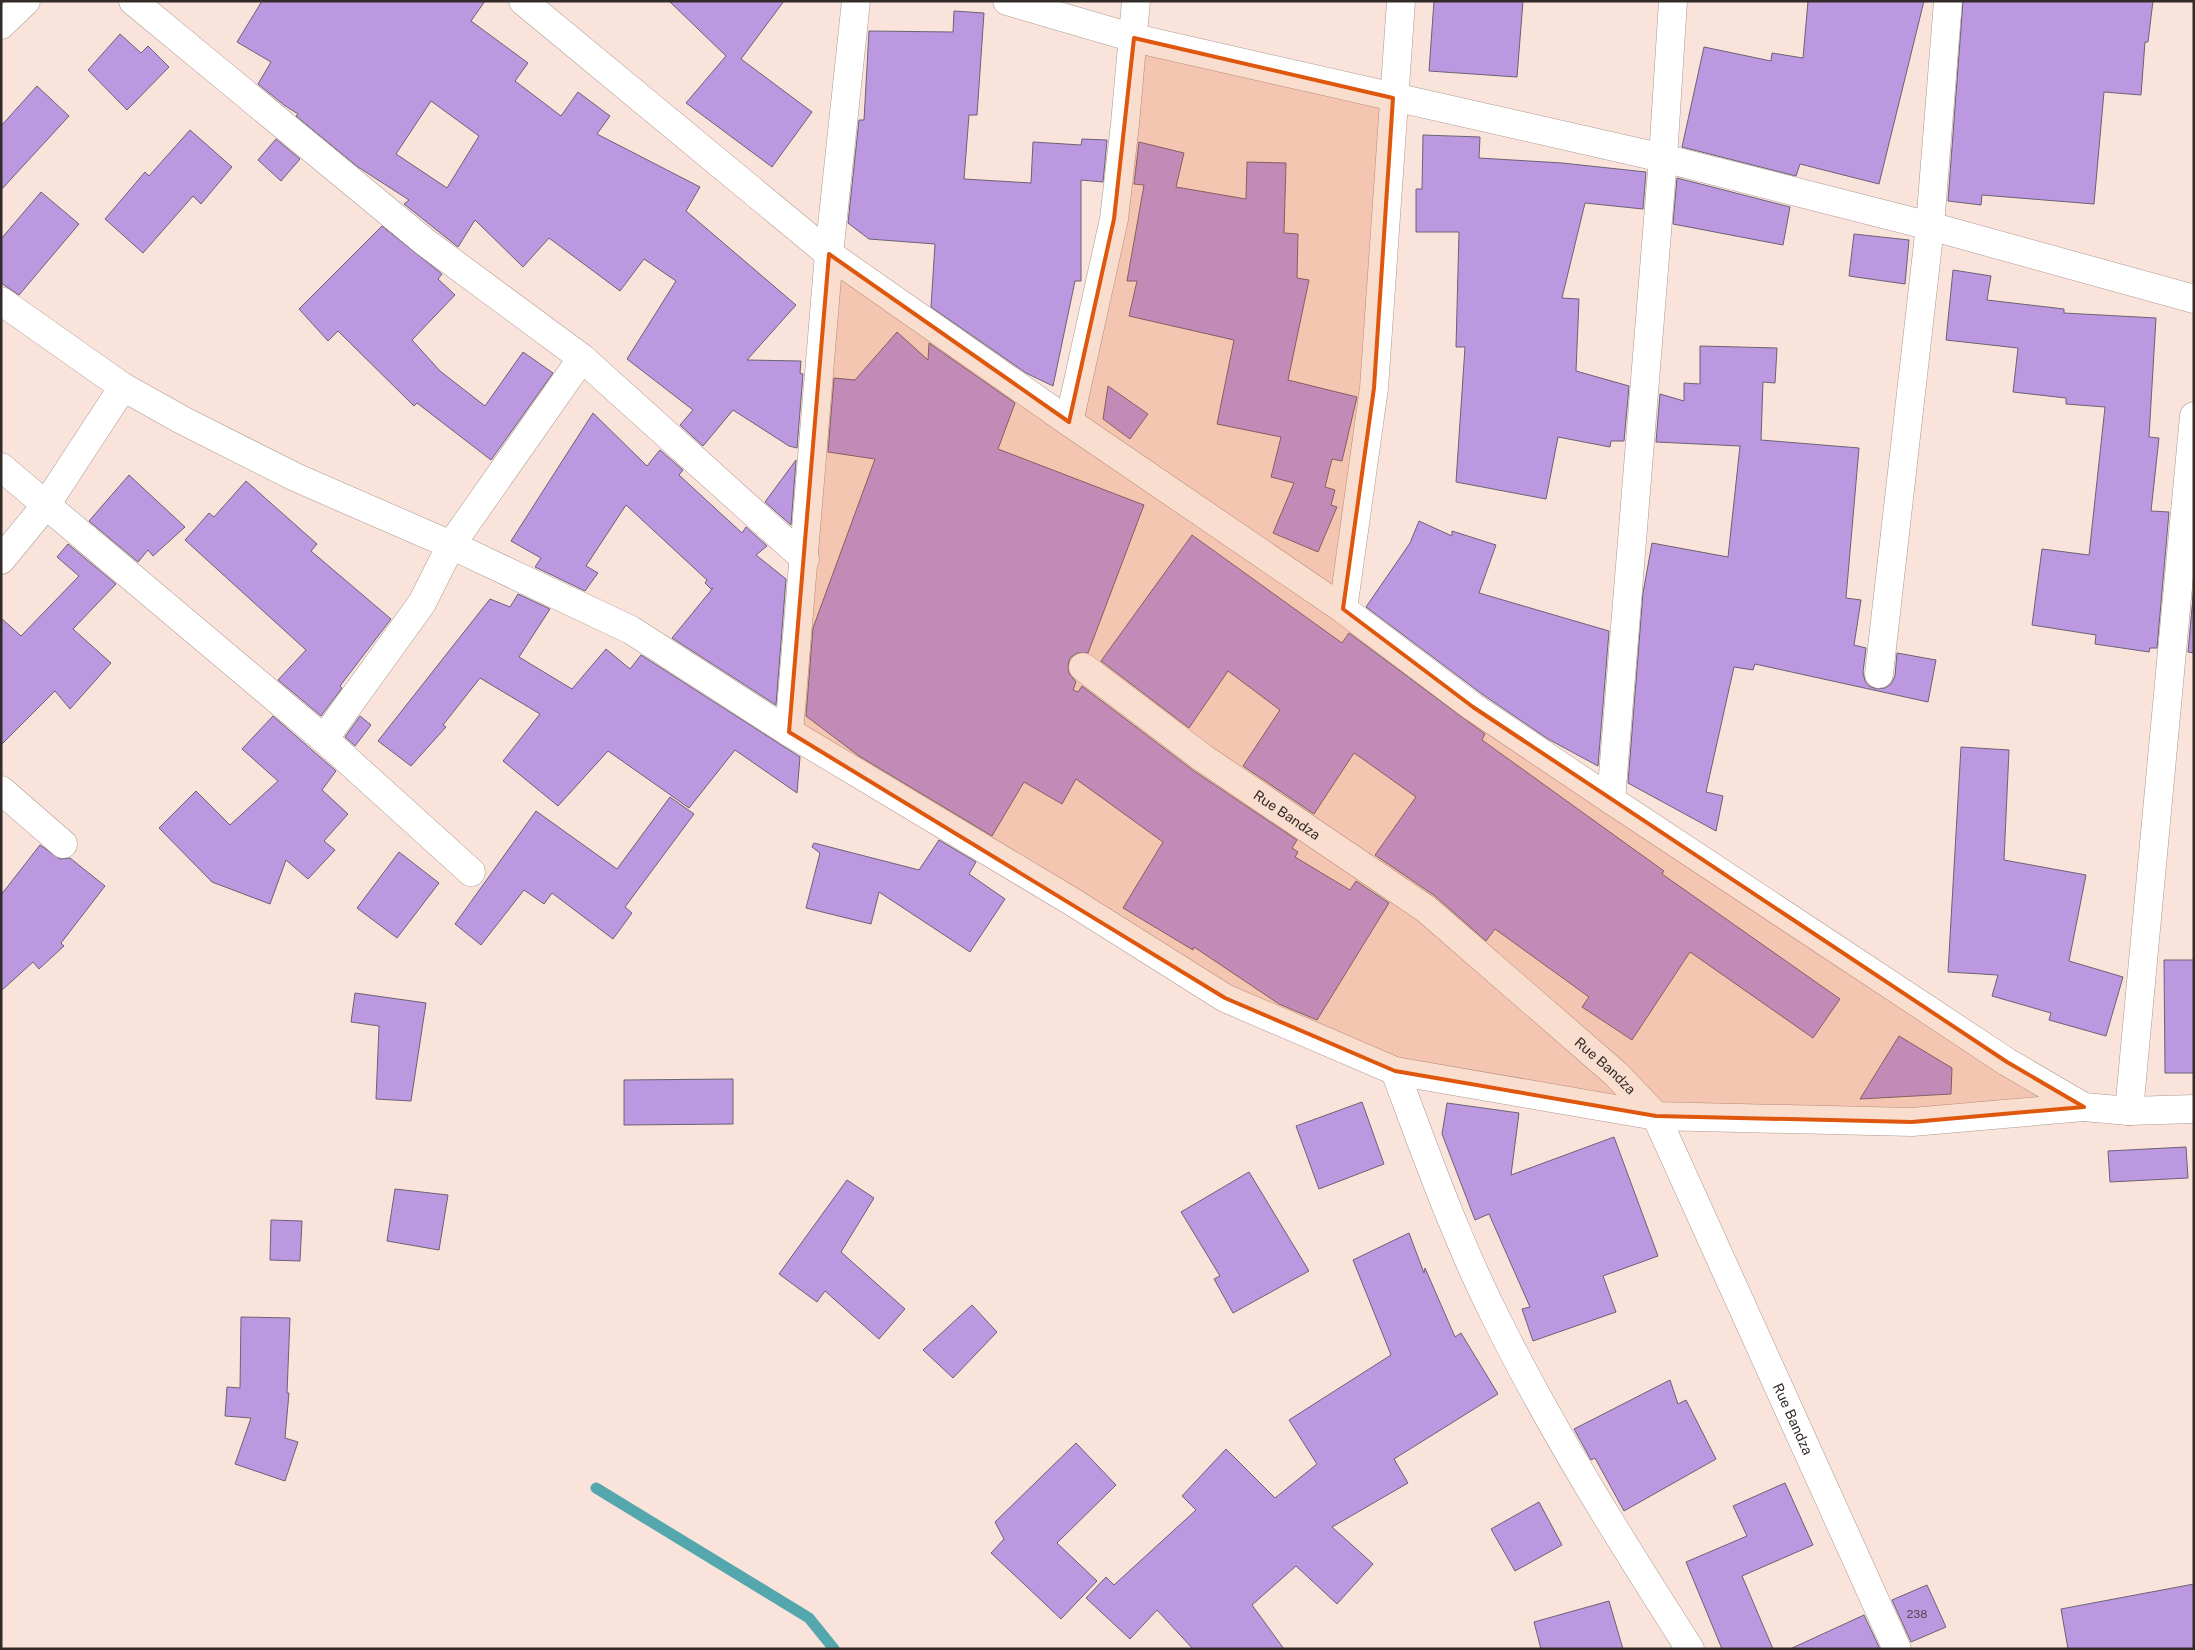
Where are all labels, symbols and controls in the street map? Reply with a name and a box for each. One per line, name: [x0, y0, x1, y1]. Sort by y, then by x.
street label: Rue Bandza: [1251, 787, 1323, 843]
street label: Rue Bandza: [1571, 1034, 1639, 1098]
street label: Rue Bandza: [1770, 1381, 1816, 1457]
house number: 238: [1907, 1608, 1927, 1620]

